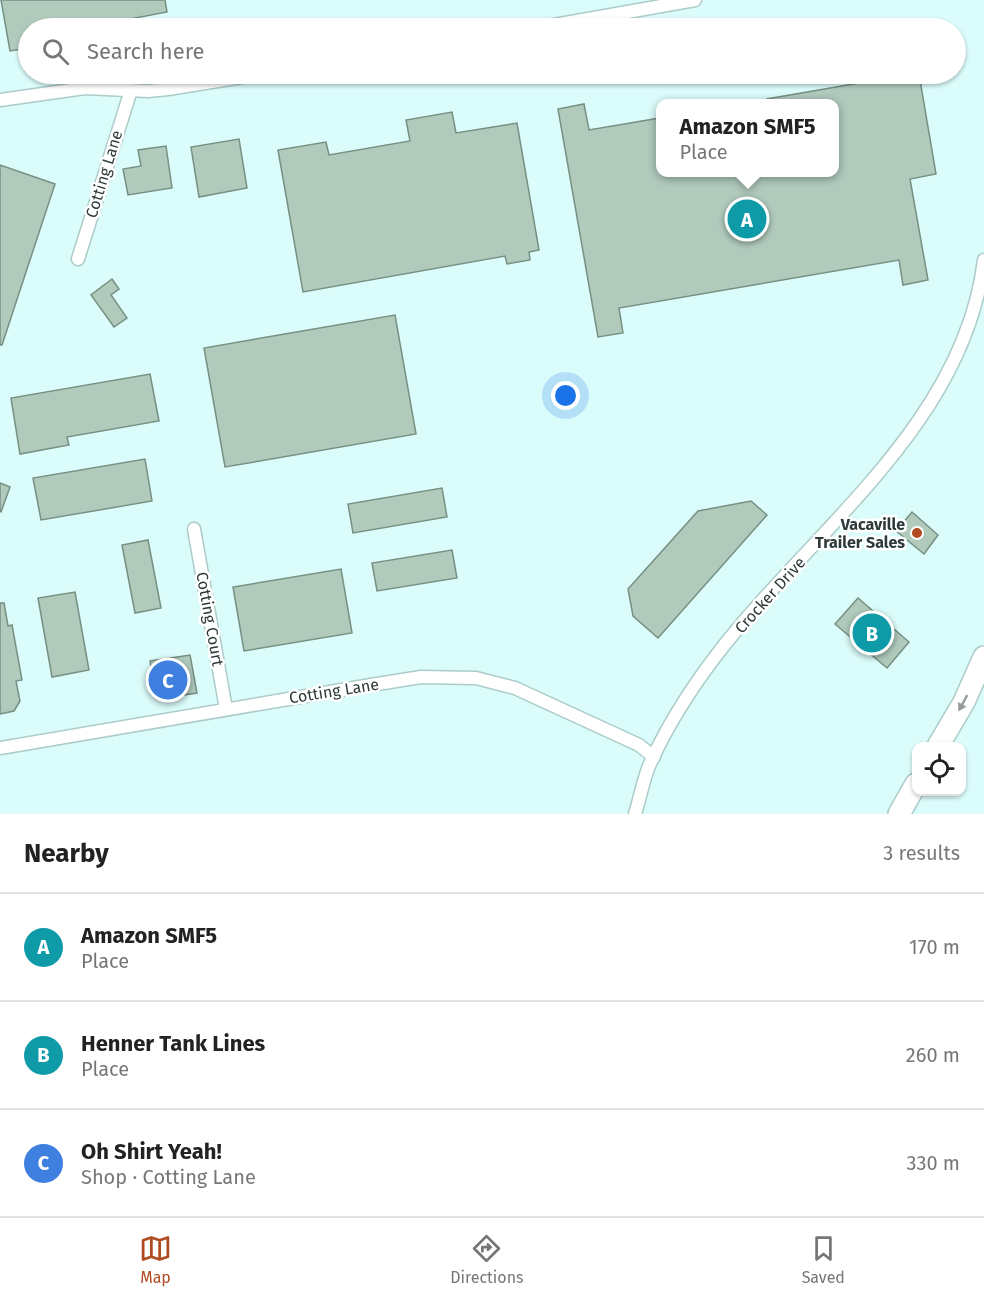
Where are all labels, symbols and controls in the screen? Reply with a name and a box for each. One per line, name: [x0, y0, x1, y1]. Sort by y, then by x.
search box: [18, 18, 966, 84]
icon: search: [39, 35, 72, 68]
text: Search here: [87, 38, 205, 65]
popup: [656, 99, 839, 177]
text: Amazon SMF5: [679, 113, 816, 140]
street label: Cotting Lane: [82, 128, 126, 220]
text: Place: [679, 140, 728, 164]
pin: A: [728, 196, 766, 242]
your location: [551, 381, 580, 410]
place label: Vacaville Trailer Sales: [815, 515, 905, 552]
marker: Vacaville Trailer Sales: [910, 526, 924, 540]
street label: Crocker Drive: [731, 553, 809, 637]
street label: Cotting Court: [192, 570, 228, 668]
pin: B: [852, 610, 892, 656]
pin: C: [148, 658, 188, 702]
street label: Cotting Lane: [288, 675, 380, 707]
one-way arrow: [958, 695, 968, 712]
map controls: [912, 742, 966, 796]
button: locate: [912, 742, 966, 796]
text: Nearby: [24, 838, 109, 869]
text: 3 results: [883, 841, 960, 865]
text: Amazon SMF5: [81, 922, 217, 949]
text: A: [38, 935, 49, 959]
text: 170 m: [909, 935, 960, 959]
text: Place: [81, 949, 129, 973]
text: Henner Tank Lines: [81, 1030, 265, 1057]
text: B: [37, 1043, 50, 1067]
text: 260 m: [906, 1043, 960, 1067]
text: Place: [81, 1057, 129, 1081]
text: Oh Shirt Yeah!: [81, 1138, 222, 1165]
text: C: [38, 1151, 49, 1175]
text: 330 m: [906, 1151, 960, 1175]
text: Shop · Cotting Lane: [81, 1165, 256, 1189]
tab: Map: [139, 1232, 172, 1287]
tab: Directions: [450, 1232, 524, 1287]
tab: Saved: [802, 1232, 845, 1287]

